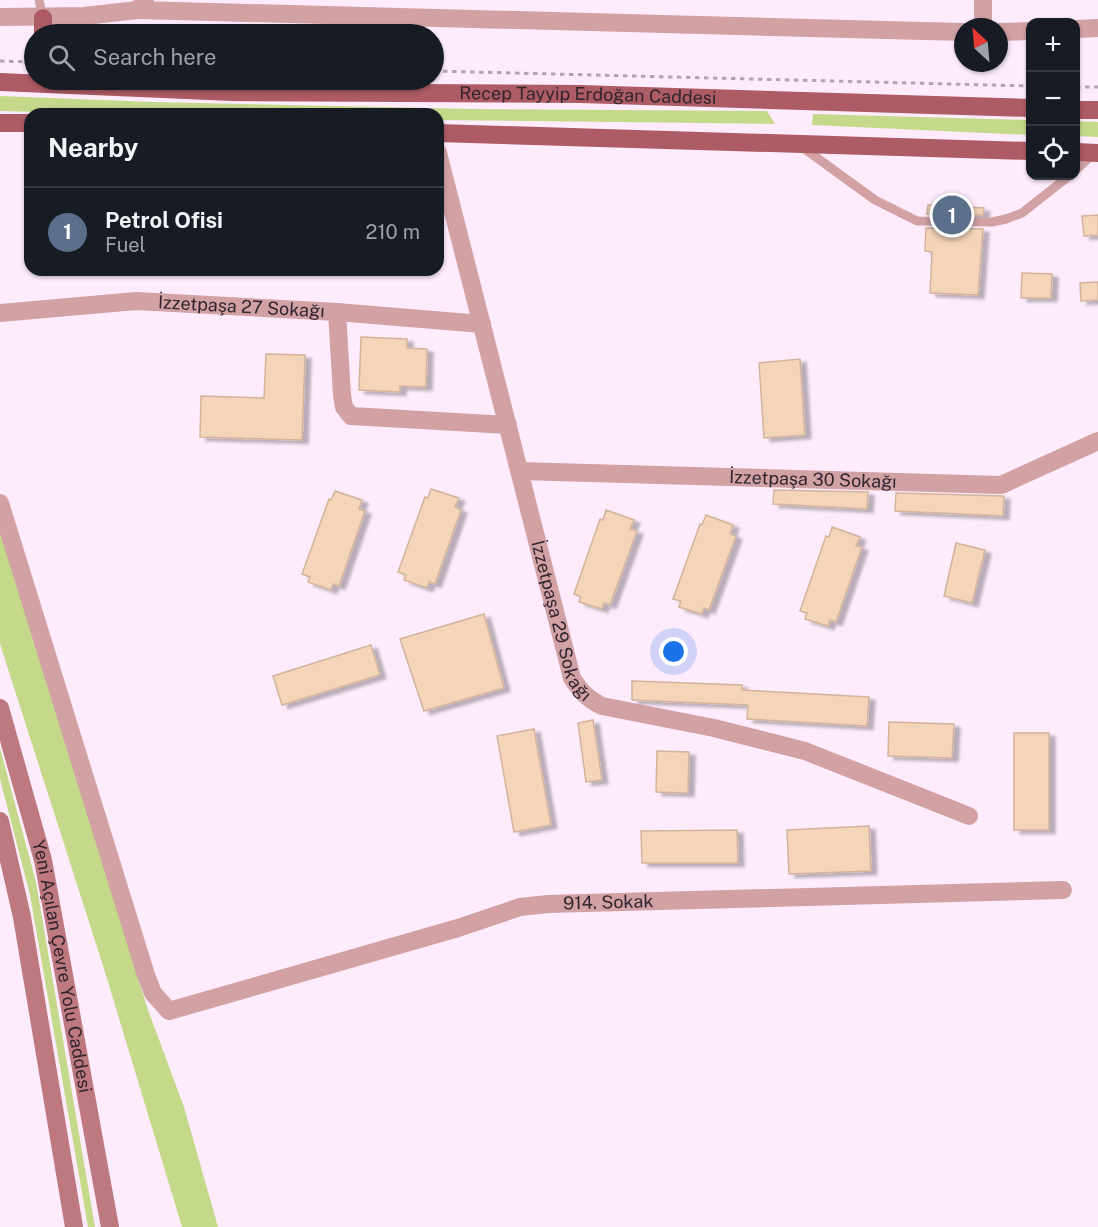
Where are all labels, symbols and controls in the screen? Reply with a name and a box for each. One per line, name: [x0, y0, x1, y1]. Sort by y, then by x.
north arrow: [954, 18, 1008, 72]
map controls: [1026, 18, 1080, 180]
button: +: [1026, 18, 1080, 72]
search box: [24, 24, 444, 90]
icon: search: [45, 41, 78, 74]
text: Search here: [93, 44, 217, 70]
button: −: [1026, 72, 1080, 126]
street label: Recep Tayyip Erdoğan Caddesi: [459, 82, 717, 108]
button: locate: [1026, 126, 1080, 180]
text: Nearby: [48, 132, 138, 163]
pin: 1: [932, 192, 972, 238]
text: Petrol Ofisi: [105, 207, 223, 233]
text: 1: [63, 220, 72, 244]
text: 210 m: [366, 220, 420, 244]
text: Fuel: [105, 233, 146, 257]
street label: İzzetpaşa 27 Sokağı: [157, 290, 325, 321]
street label: İzzetpaşa 30 Sokağı: [729, 465, 897, 492]
street label: İzzetpaşa 29 Sokağı: [527, 538, 596, 705]
your location: [659, 637, 688, 666]
street label: Yeni Açılan Çevre Yolu Caddesi: [28, 838, 96, 1094]
street label: 914. Sokak: [563, 890, 654, 914]

